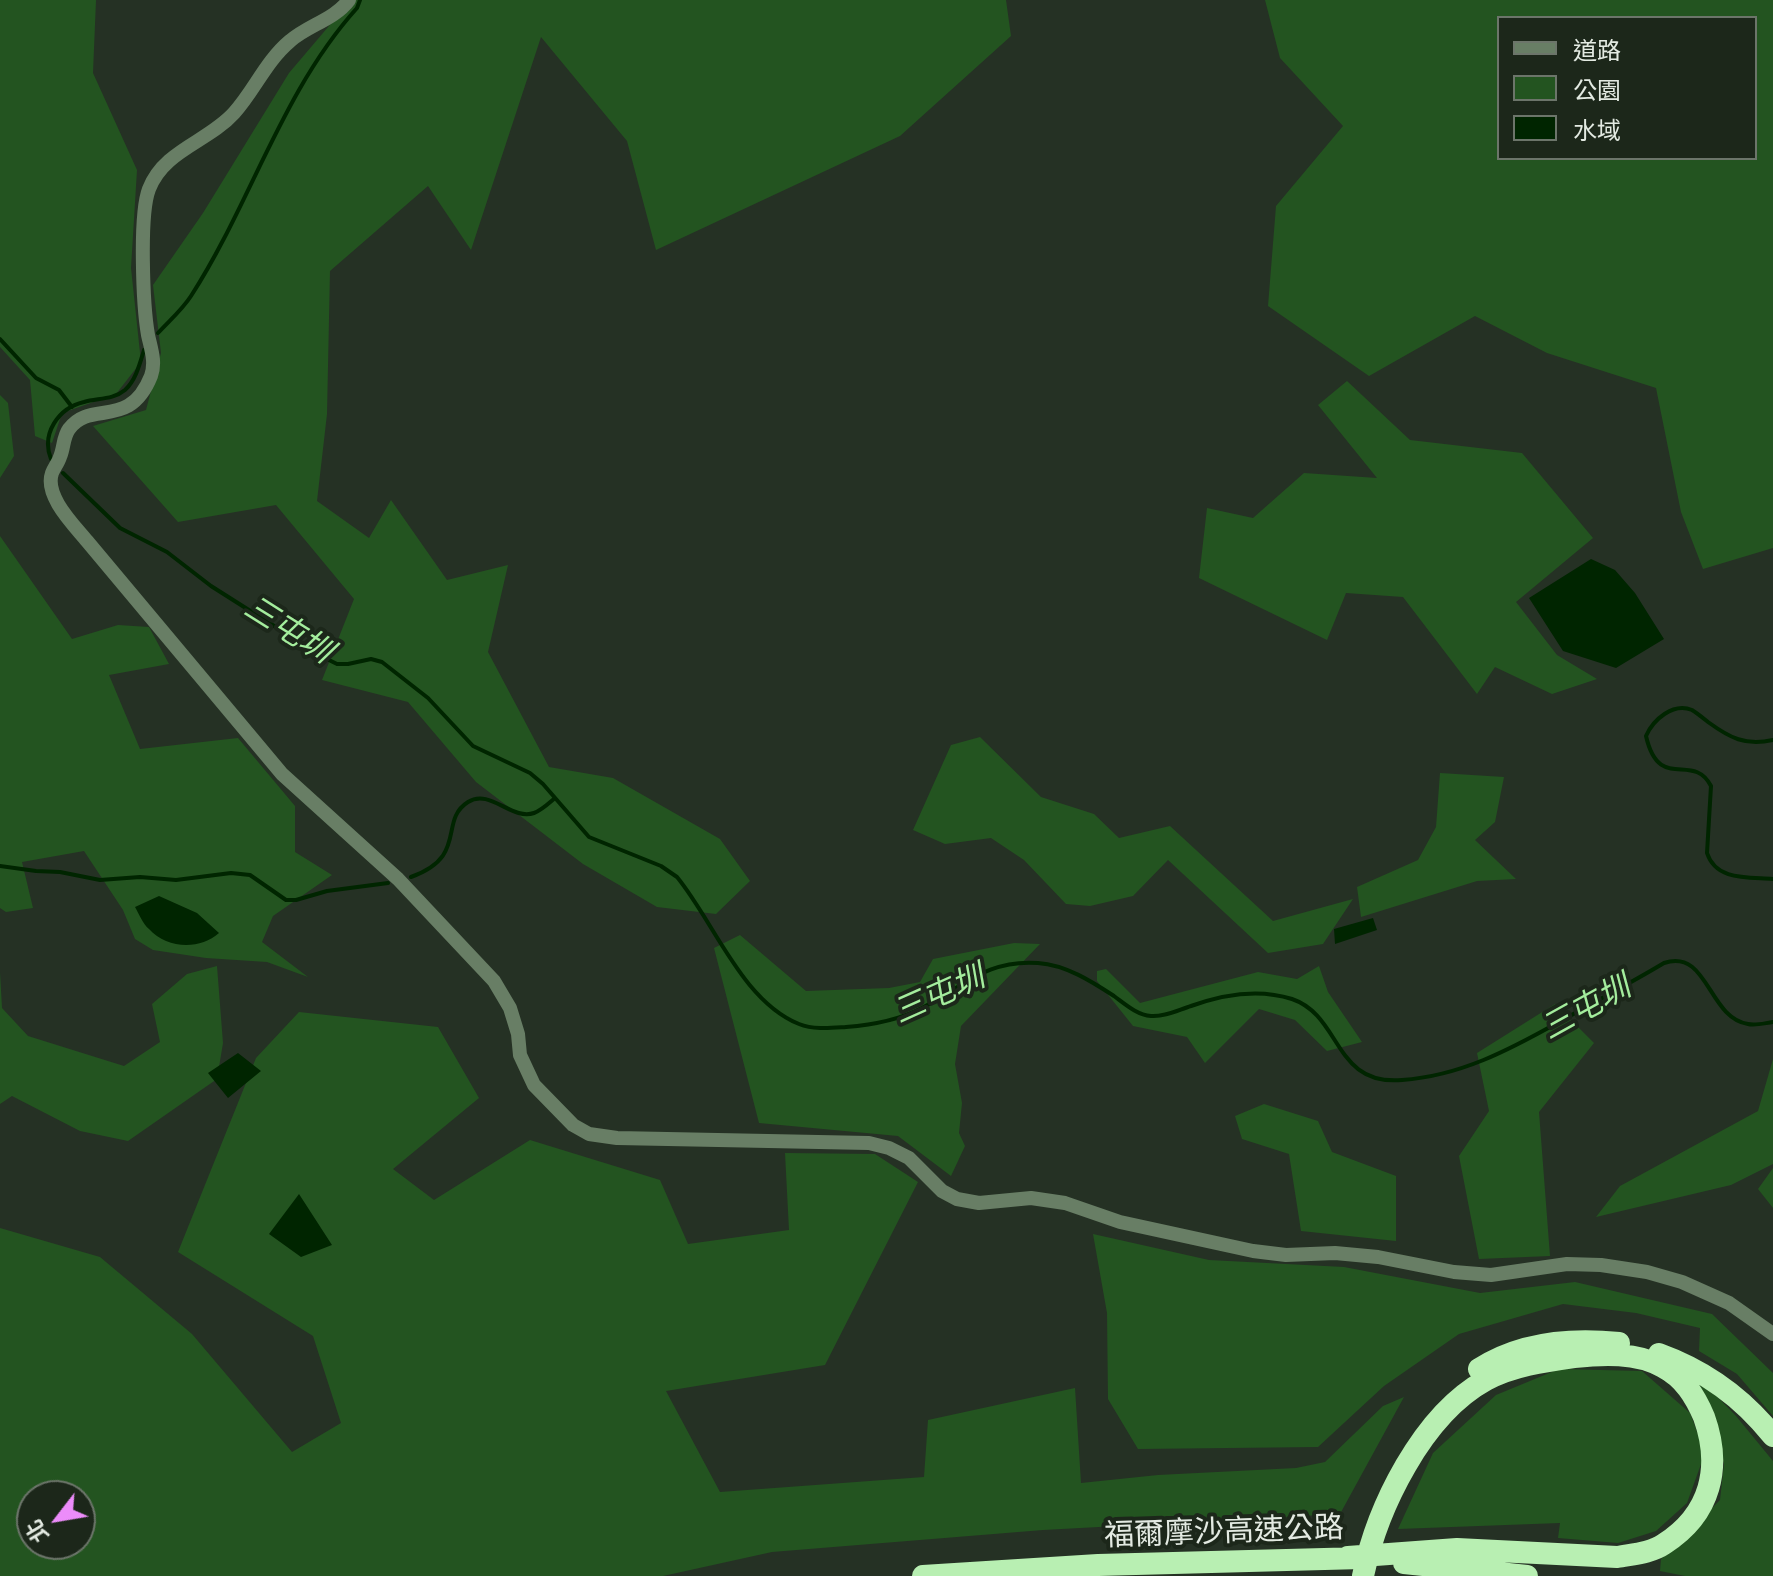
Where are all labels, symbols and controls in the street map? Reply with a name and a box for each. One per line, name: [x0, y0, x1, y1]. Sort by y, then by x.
legend: [1497, 16, 1757, 160]
text: 道路: [1573, 35, 1621, 65]
text: 公園: [1573, 75, 1621, 105]
text: 水域: [1573, 115, 1621, 145]
water label: 三屯圳: [237, 588, 339, 672]
water label: 三屯圳: [887, 958, 991, 1032]
water label: 三屯圳: [1535, 968, 1637, 1048]
north arrow: [16, 1480, 96, 1560]
street label: 福爾摩沙高速公路: [1103, 1510, 1345, 1554]
text: 北: [19, 1515, 55, 1548]

